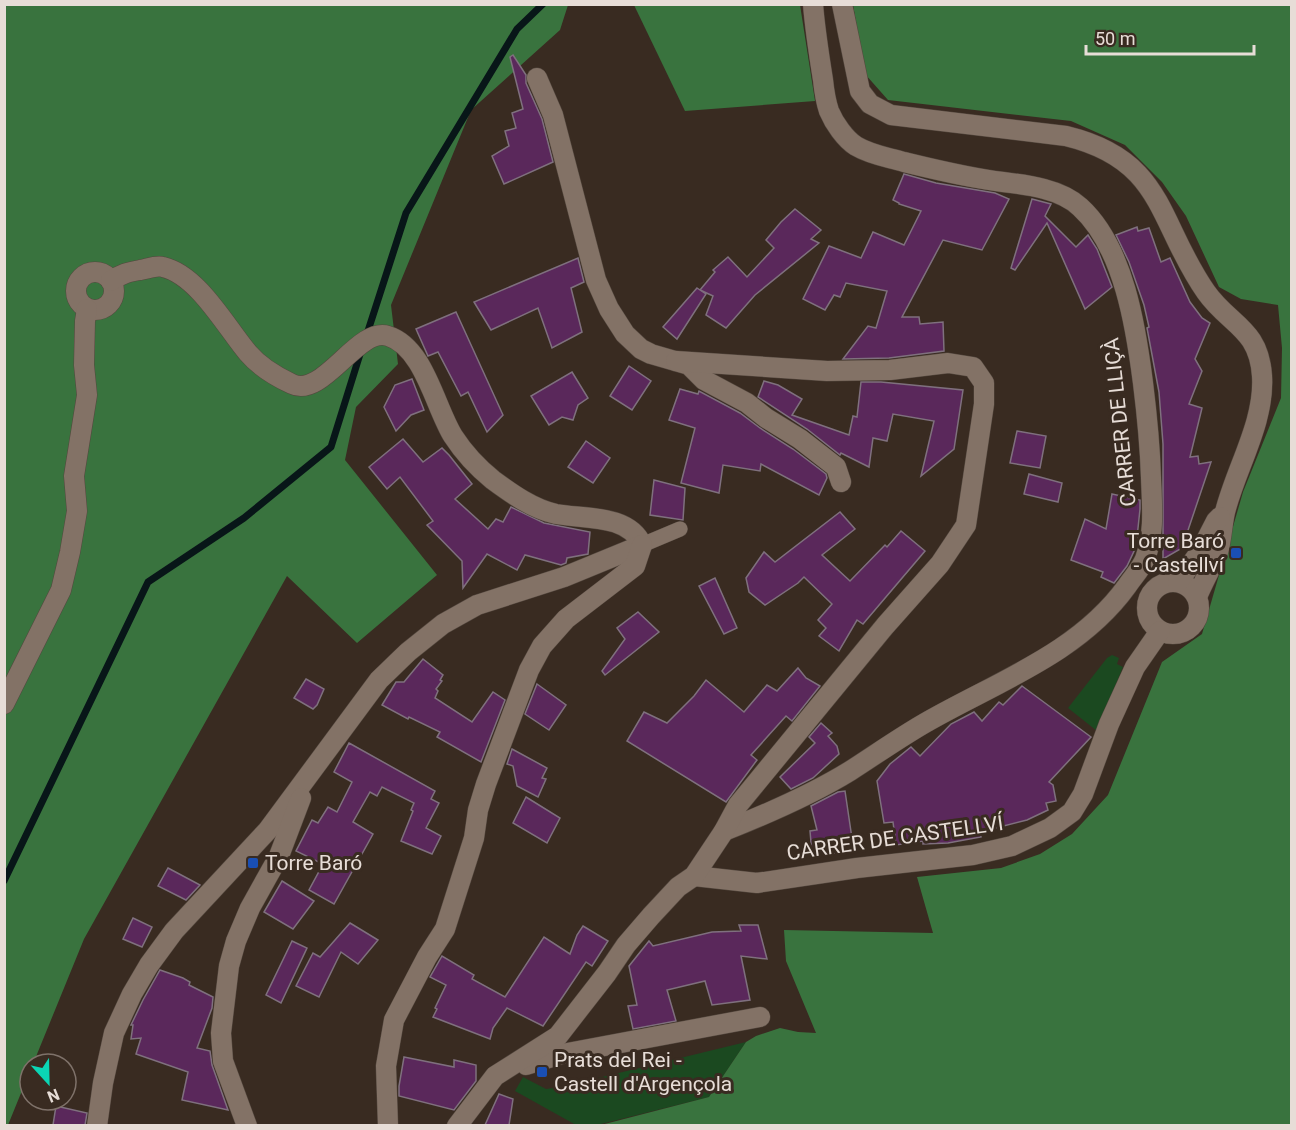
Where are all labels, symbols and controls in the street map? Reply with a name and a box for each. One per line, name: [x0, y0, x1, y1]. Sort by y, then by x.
scale bar: [1086, 18, 1254, 56]
text: 50 m: [1095, 28, 1135, 49]
street label: CARRER DE LLIÇÀ: [1099, 336, 1141, 508]
place label: Torre Baró - Castellví: [1127, 529, 1225, 577]
marker: Torre Baró - Castellví: [1229, 546, 1243, 560]
street label: CARRER DE CASTELLVÍ: [785, 811, 1006, 865]
place label: Torre Baró: [265, 851, 362, 875]
marker: Torre Baró: [246, 856, 260, 870]
place label: Prats del Rei - Castell d'Argençola: [554, 1048, 732, 1096]
north arrow: [18, 1052, 78, 1112]
marker: Prats del Rei - Castell d'Argençola: [535, 1065, 549, 1079]
text: N: [45, 1085, 62, 1106]

